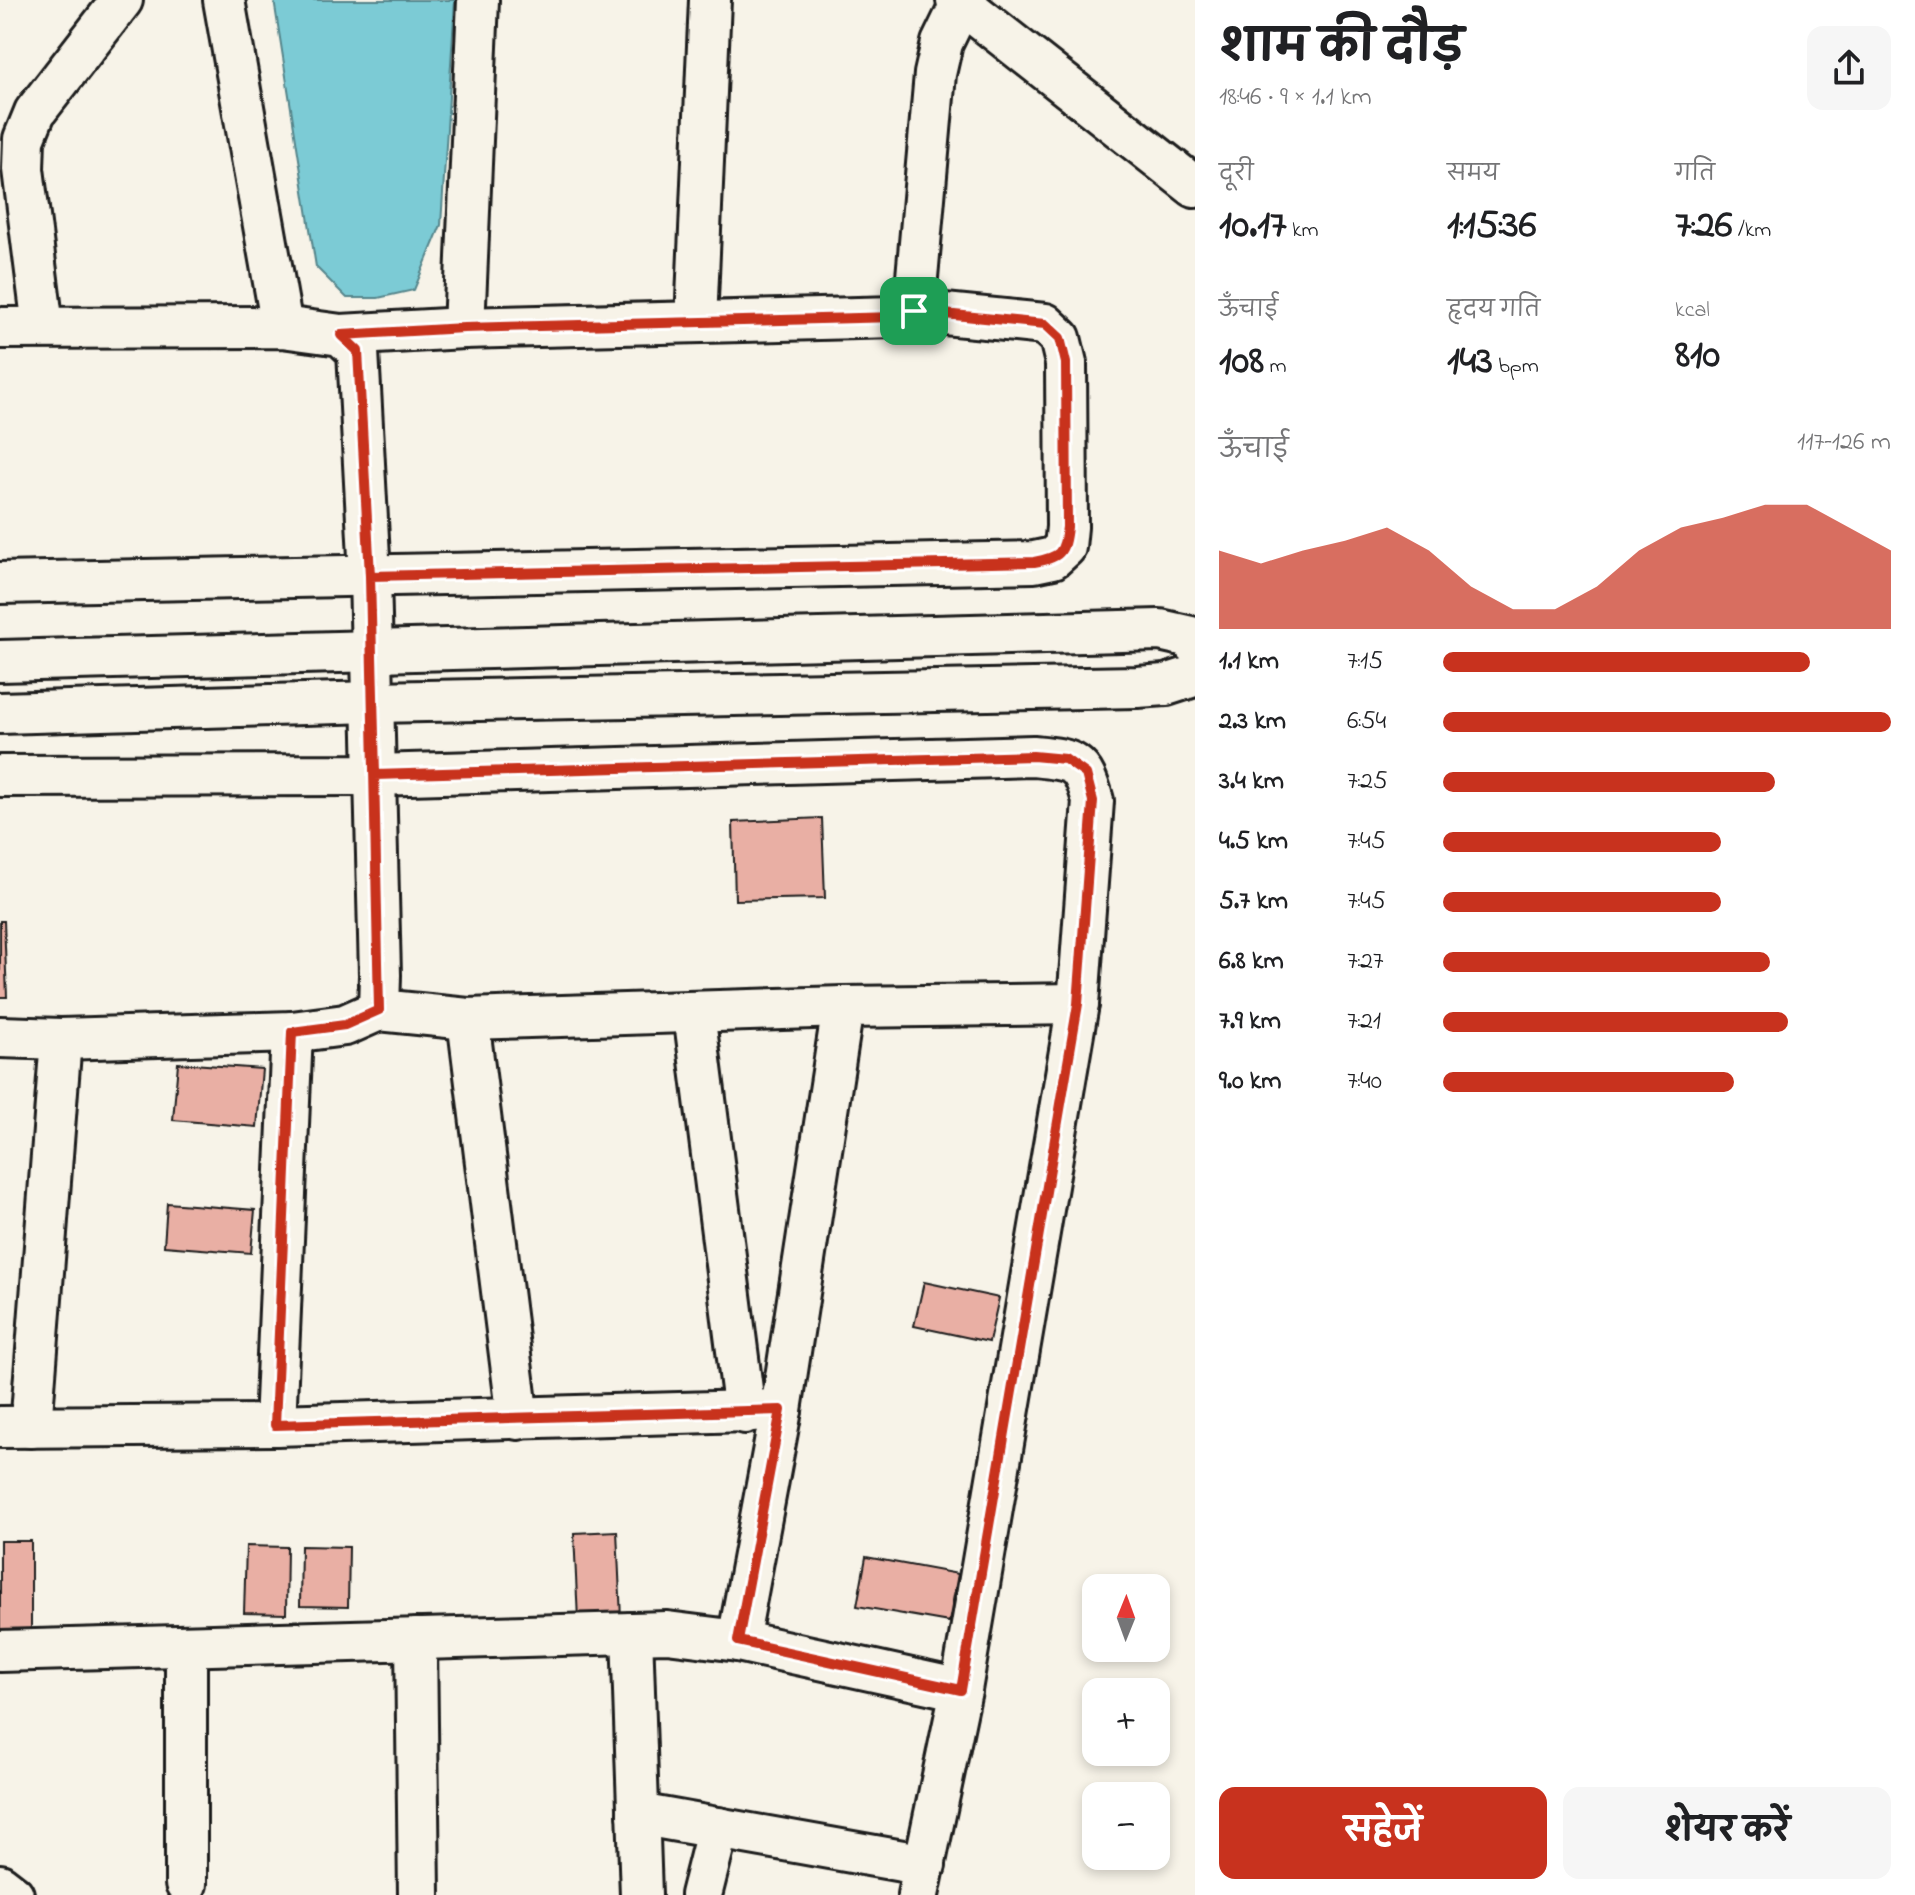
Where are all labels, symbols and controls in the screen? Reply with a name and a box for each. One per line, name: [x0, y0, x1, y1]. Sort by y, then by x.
text: शाम की दौड़: [1219, 17, 1464, 81]
button: share: [1807, 26, 1891, 110]
text: 18:46 · 9 × 1.1 km: [1219, 79, 1372, 117]
text: दूरी: [1219, 159, 1254, 191]
text: समय: [1447, 159, 1499, 191]
text: गति: [1675, 159, 1715, 191]
text: 10.17: [1219, 197, 1286, 256]
text: 1:15:36: [1447, 197, 1536, 256]
text: 7:26: [1675, 197, 1732, 256]
text: km: [1286, 215, 1319, 247]
text: /km: [1732, 215, 1771, 247]
pin: [880, 277, 948, 345]
icon: arrive: [892, 289, 936, 333]
text: ऊँचाई: [1219, 295, 1278, 327]
text: हृदय गति: [1447, 295, 1540, 327]
text: kcal: [1675, 295, 1710, 327]
text: 810: [1675, 327, 1720, 386]
text: 108: [1219, 333, 1264, 392]
text: 143: [1447, 333, 1493, 392]
text: m: [1264, 351, 1287, 383]
text: bpm: [1493, 351, 1539, 383]
text: 117–126 m: [1797, 424, 1891, 462]
text: ऊँचाई: [1219, 432, 1289, 470]
text: 1.1 km: [1219, 643, 1279, 681]
text: 7:15: [1347, 643, 1383, 681]
text: 2.3 km: [1219, 703, 1286, 741]
text: 6:54: [1347, 703, 1386, 741]
text: 3.4 km: [1219, 763, 1284, 801]
text: 7:25: [1347, 763, 1388, 801]
text: 4.5 km: [1219, 823, 1288, 861]
text: 7:45: [1347, 823, 1386, 861]
text: 5.7 km: [1219, 883, 1288, 921]
text: 7:45: [1347, 883, 1386, 921]
text: 6.8 km: [1219, 943, 1284, 981]
text: 7:27: [1347, 943, 1384, 981]
text: 7.9 km: [1219, 1003, 1281, 1041]
text: 7:21: [1347, 1003, 1381, 1041]
text: 9.0 km: [1219, 1063, 1281, 1101]
text: 7:40: [1347, 1063, 1382, 1101]
north arrow: [1082, 1574, 1170, 1662]
map controls: [1082, 1574, 1170, 1870]
button: +: [1082, 1678, 1170, 1766]
button: −: [1082, 1782, 1170, 1870]
button: सहेजें: [1219, 1787, 1547, 1879]
button: शेयर करें: [1563, 1787, 1891, 1879]

